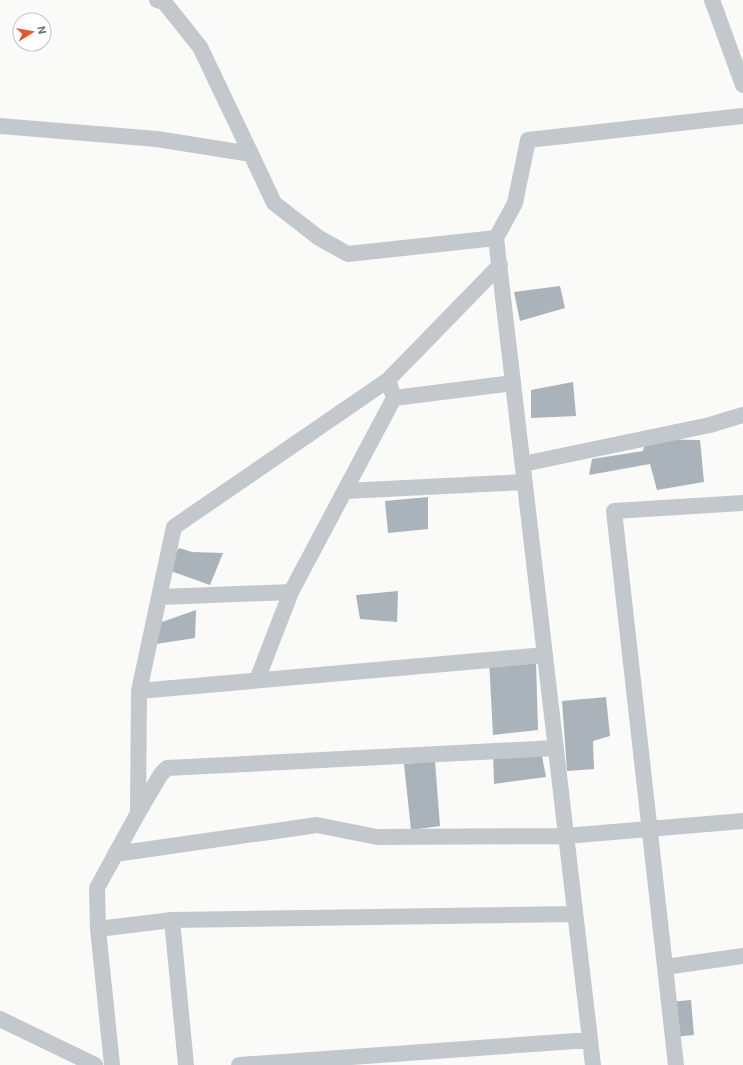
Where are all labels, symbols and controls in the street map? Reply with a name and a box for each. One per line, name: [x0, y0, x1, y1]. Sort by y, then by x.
north arrow: [12, 12, 52, 52]
text: N: [34, 25, 48, 35]

